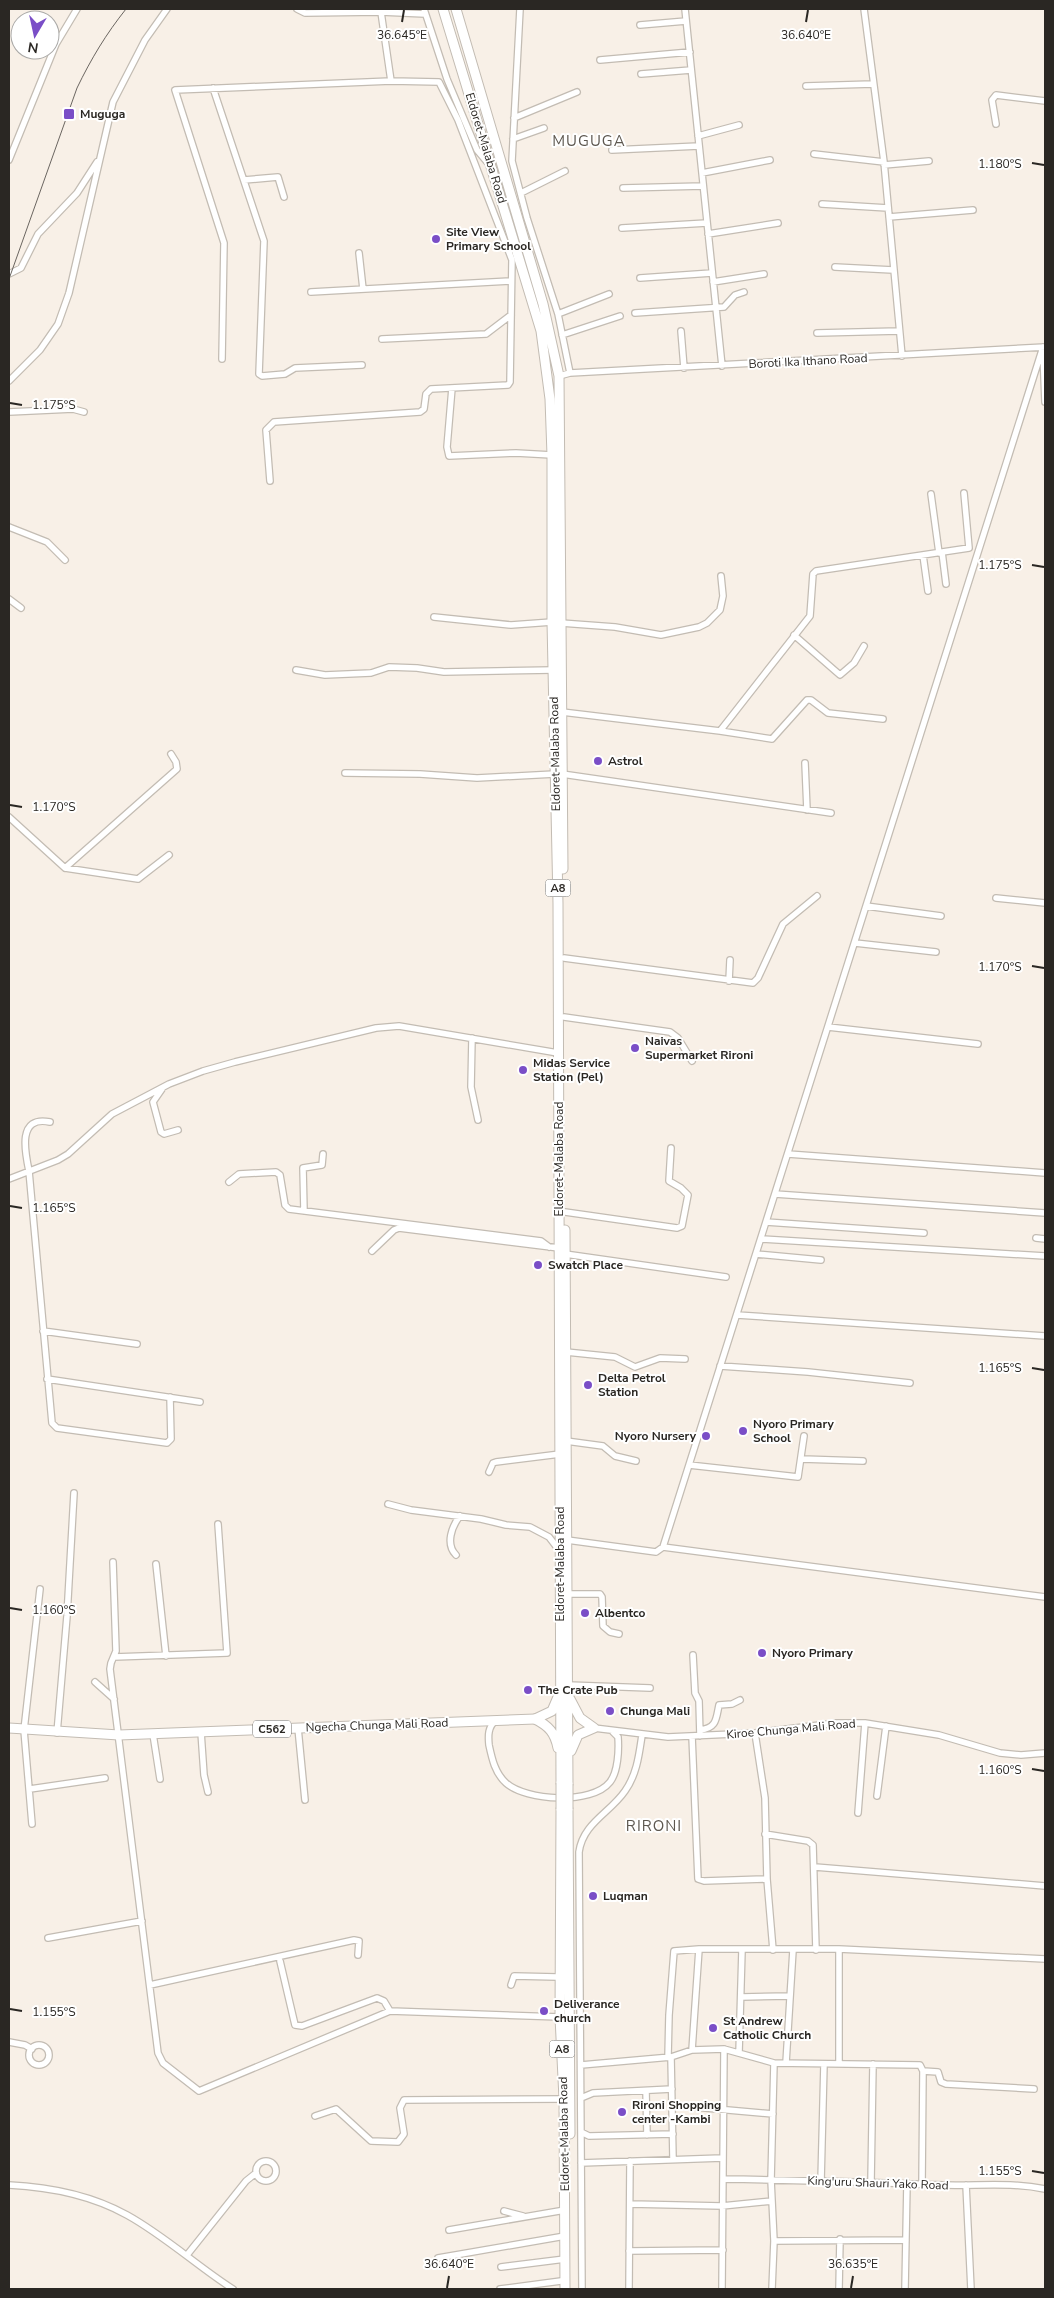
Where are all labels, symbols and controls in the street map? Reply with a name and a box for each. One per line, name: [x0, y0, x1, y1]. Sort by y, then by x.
north arrow: [10, 10, 60, 60]
text: 36.645°E: [377, 27, 427, 43]
text: 36.640°E: [781, 27, 831, 43]
text: N: [26, 37, 40, 58]
street label: Eldoret-Malaba Road: [462, 91, 510, 205]
place label: Muguga: [80, 106, 125, 122]
marker: Muguga: [62, 107, 76, 121]
district label: MUGUGA: [552, 131, 626, 151]
text: 1.180°S: [978, 156, 1022, 172]
place label: Site View Primary School: [446, 224, 531, 254]
marker: Site View Primary School: [430, 233, 442, 245]
street label: Boroti Ika Ithano Road: [748, 350, 868, 372]
text: 1.175°S: [32, 397, 76, 413]
text: 1.175°S: [978, 557, 1022, 573]
street label: Eldoret-Malaba Road: [546, 696, 564, 812]
place label: Astrol: [608, 753, 643, 769]
marker: Astrol: [592, 755, 604, 767]
text: 1.170°S: [32, 799, 76, 815]
road number: A8: [546, 880, 570, 896]
text: 1.170°S: [978, 959, 1022, 975]
place label: Naivas Supermarket Rironi: [645, 1033, 753, 1063]
marker: Naivas Supermarket Rironi: [629, 1042, 641, 1054]
place label: Midas Service Station (Pel): [533, 1055, 610, 1085]
marker: Midas Service Station (Pel): [517, 1064, 529, 1076]
street label: Eldoret-Malaba Road: [551, 1102, 567, 1216]
text: 1.165°S: [32, 1200, 76, 1216]
place label: Swatch Place: [548, 1257, 623, 1273]
marker: Swatch Place: [532, 1259, 544, 1271]
text: 1.165°S: [978, 1360, 1022, 1376]
place label: Delta Petrol Station: [598, 1370, 666, 1400]
marker: Delta Petrol Station: [582, 1379, 594, 1391]
place label: Nyoro Primary School: [753, 1416, 834, 1446]
marker: Nyoro Primary School: [737, 1425, 749, 1437]
place label: Nyoro Nursery: [615, 1428, 697, 1444]
marker: Nyoro Nursery: [700, 1430, 712, 1442]
street label: Eldoret-Malaba Road: [552, 1507, 568, 1621]
text: 1.160°S: [32, 1602, 76, 1618]
place label: Albentco: [595, 1605, 646, 1621]
marker: Albentco: [579, 1607, 591, 1619]
place label: Nyoro Primary: [772, 1645, 853, 1661]
marker: Nyoro Primary: [756, 1647, 768, 1659]
place label: The Crate Pub: [538, 1682, 618, 1698]
marker: The Crate Pub: [522, 1684, 534, 1696]
place label: Chunga Mali: [620, 1703, 690, 1719]
marker: Chunga Mali: [604, 1705, 616, 1717]
street label: Ngecha Chunga Mali Road: [305, 1715, 449, 1735]
street label: Kiroe Chunga Mali Road: [726, 1715, 856, 1743]
road number: C562: [253, 1720, 291, 1738]
text: 1.160°S: [978, 1762, 1022, 1778]
district label: RIRONI: [626, 1816, 682, 1836]
place label: Luqman: [603, 1888, 648, 1904]
marker: Luqman: [587, 1890, 599, 1902]
place label: Deliverance church: [554, 1996, 620, 2026]
text: 1.155°S: [32, 2004, 76, 2020]
marker: Deliverance church: [538, 2005, 550, 2017]
place label: St Andrew Catholic Church: [723, 2013, 811, 2043]
marker: St Andrew Catholic Church: [707, 2022, 719, 2034]
road number: A8: [550, 2040, 574, 2058]
street label: Eldoret-Malaba Road: [555, 2076, 573, 2192]
place label: Rironi Shopping center -Kambi: [632, 2097, 721, 2127]
marker: Rironi Shopping center -Kambi: [616, 2106, 628, 2118]
text: 1.155°S: [978, 2163, 1022, 2179]
street label: King'uru Shauri Yako Road: [807, 2173, 949, 2193]
text: 36.640°E: [424, 2256, 474, 2272]
text: 36.635°E: [828, 2256, 878, 2272]

